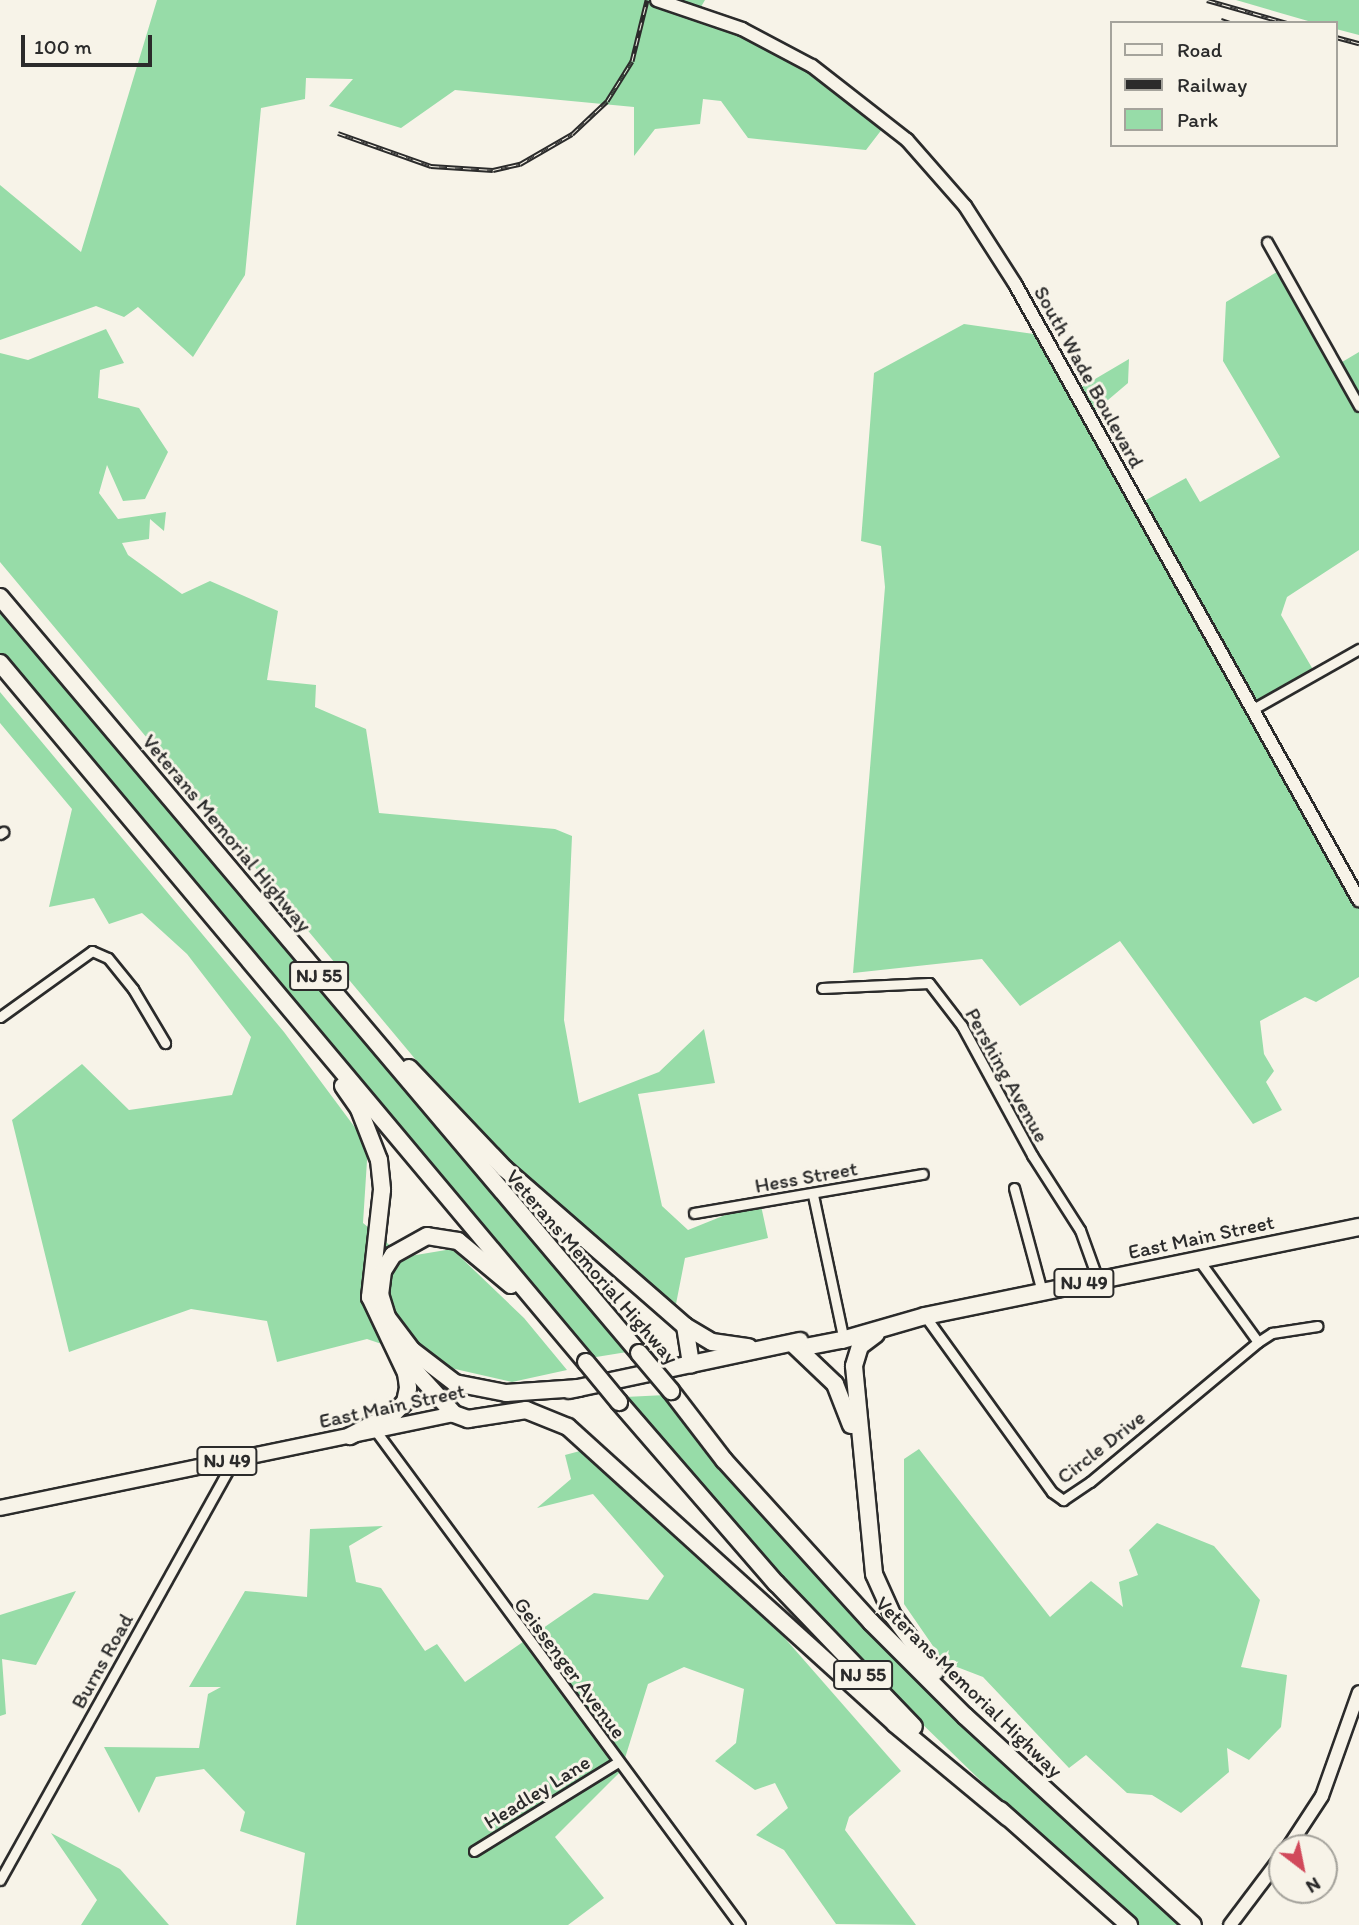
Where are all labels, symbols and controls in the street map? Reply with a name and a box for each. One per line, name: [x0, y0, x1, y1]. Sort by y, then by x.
scale bar: [24, 21, 156, 65]
legend: [1110, 21, 1338, 147]
text: 100 m: [34, 34, 92, 59]
text: Road: [1177, 37, 1222, 62]
text: Railway: [1177, 72, 1247, 97]
text: Park: [1177, 107, 1218, 132]
street label: South Wade Boulevard: [1028, 282, 1150, 472]
street label: Veterans Memorial Highway: [137, 729, 317, 937]
road number: NJ 55: [288, 960, 350, 992]
street label: Pershing Avenue: [960, 1004, 1054, 1146]
street label: Hess Street: [753, 1156, 859, 1198]
street label: Veterans Memorial Highway: [501, 1164, 683, 1370]
street label: East Main Street: [1125, 1209, 1277, 1265]
road number: NJ 49: [1052, 1268, 1116, 1298]
street label: East Main Street: [316, 1378, 468, 1434]
street label: Circle Drive: [1052, 1405, 1150, 1489]
road number: NJ 49: [196, 1446, 258, 1476]
street label: Veterans Memorial Highway: [870, 1591, 1068, 1783]
street label: Geissenger Avenue: [509, 1593, 631, 1743]
street label: Burns Road: [66, 1609, 138, 1713]
road number: NJ 55: [832, 1660, 894, 1690]
street label: Headley Lane: [479, 1749, 595, 1835]
north arrow: [1268, 1834, 1338, 1904]
text: N: [1302, 1872, 1325, 1899]

